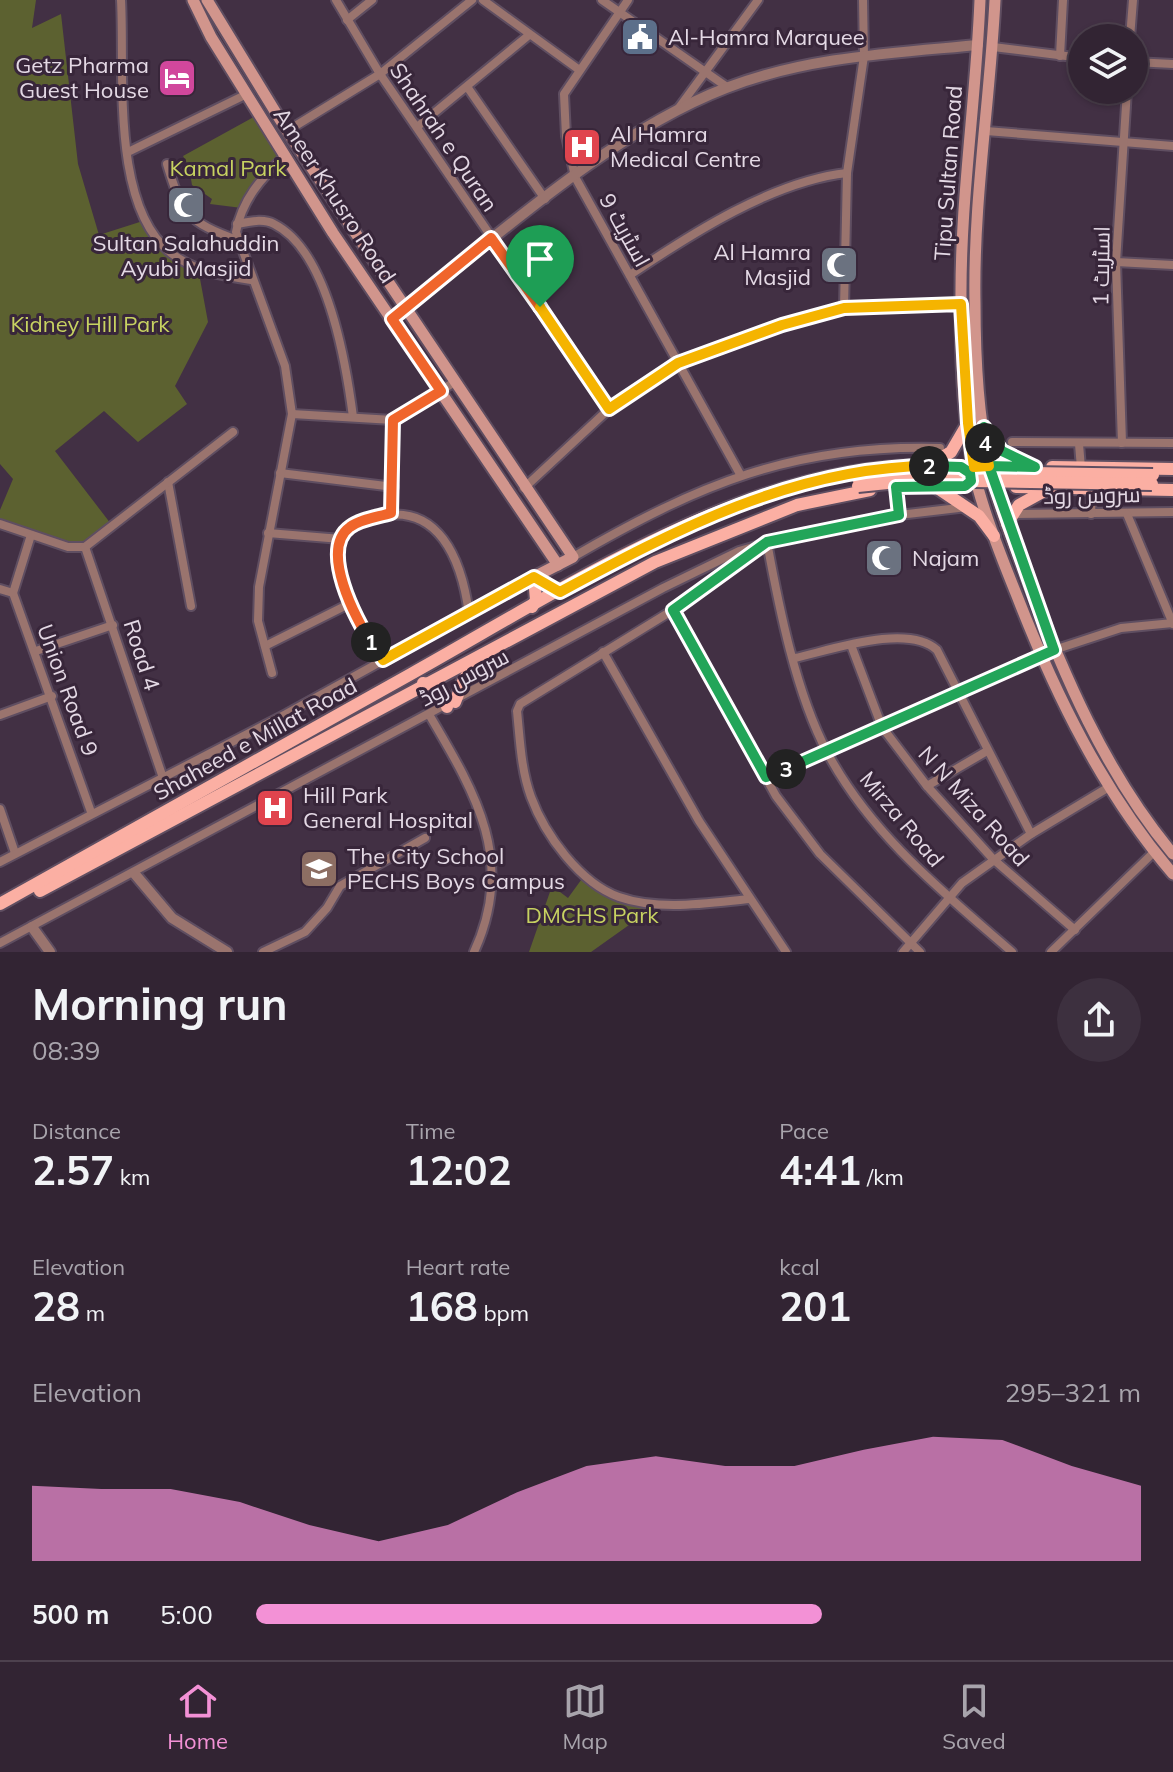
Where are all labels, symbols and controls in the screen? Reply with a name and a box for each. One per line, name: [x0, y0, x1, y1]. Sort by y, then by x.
public building icon: Al-Hamra Marquee: [619, 16, 661, 58]
place label: Al-Hamra Marquee: [668, 23, 865, 51]
map controls: [1068, 24, 1148, 104]
button: layers: [1068, 24, 1148, 104]
place label: Getz Pharma Guest House: [15, 51, 149, 104]
hotel icon: Getz Pharma Guest House: [156, 57, 198, 99]
street label: Shahrah e Quran: [384, 57, 504, 217]
street label: Tipu Sultan Road: [928, 85, 968, 261]
street label: Ameer Khusro Road: [268, 102, 402, 288]
place label: Al Hamra Medical Centre: [610, 120, 761, 173]
hospital icon: Al Hamra Medical Centre: [561, 126, 603, 168]
park label: Kamal Park: [170, 154, 287, 182]
mosque icon: Sultan Salahuddin Ayubi Masjid: [165, 184, 207, 226]
street label: اسٹریٹ 9: [593, 188, 657, 272]
pin: [506, 225, 574, 307]
street label: اسٹریٹ 1: [1086, 226, 1116, 306]
place label: Sultan Salahuddin Ayubi Masjid: [93, 229, 279, 282]
icon: arrive: [518, 237, 562, 281]
place label: Al Hamra Masjid: [713, 238, 811, 291]
mosque icon: Al Hamra Masjid: [818, 244, 860, 286]
park label: Kidney Hill Park: [10, 310, 170, 338]
pin: 4: [965, 423, 1005, 463]
text: 4: [978, 429, 992, 457]
pin: 2: [909, 446, 949, 486]
text: 2: [922, 452, 936, 480]
street label: سروس روڈ: [1043, 480, 1141, 510]
mosque icon: Najam: [863, 537, 905, 579]
place label: Najam: [912, 544, 979, 572]
street label: Road 4: [117, 616, 167, 694]
street label: Union Road 9: [31, 620, 105, 760]
pin: 1: [351, 622, 391, 662]
text: 1: [364, 628, 378, 656]
street label: سروس روڈ: [415, 642, 513, 712]
street label: Shaheed e Millat Road: [148, 671, 362, 807]
street label: N N Miza Road: [913, 740, 1035, 872]
pin: 3: [766, 749, 806, 789]
text: 3: [779, 755, 793, 783]
street label: Mirza Road: [854, 765, 950, 873]
place label: Hill Park General Hospital: [303, 781, 473, 834]
hospital icon: Hill Park General Hospital: [254, 787, 296, 829]
place label: The City School PECHS Boys Campus: [347, 842, 565, 895]
school or university icon: The City School PECHS Boys Campus: [298, 848, 340, 890]
park label: DMCHS Park: [526, 901, 659, 929]
text: Morning run: [32, 976, 288, 1031]
button: share: [1057, 978, 1141, 1062]
text: 08:39: [32, 1034, 100, 1067]
text: Distance: [32, 1117, 121, 1145]
text: Time: [406, 1117, 455, 1145]
text: Pace: [779, 1117, 829, 1145]
text: 2.57: [32, 1145, 114, 1195]
text: 12:02: [406, 1145, 512, 1195]
text: 4:41: [779, 1145, 861, 1195]
text: km: [114, 1163, 150, 1191]
text: /km: [861, 1163, 904, 1191]
text: Elevation: [32, 1253, 125, 1281]
text: Heart rate: [406, 1253, 510, 1281]
text: kcal: [779, 1253, 820, 1281]
text: 28: [32, 1281, 80, 1331]
text: 168: [406, 1281, 478, 1331]
text: 201: [779, 1281, 851, 1331]
text: m: [80, 1299, 105, 1327]
text: bpm: [478, 1299, 529, 1327]
text: Elevation: [32, 1376, 142, 1409]
text: 295–321 m: [1005, 1376, 1141, 1409]
text: 500 m: [32, 1598, 109, 1631]
text: 5:00: [160, 1598, 213, 1631]
tab: Home: [167, 1679, 228, 1755]
tab: Map: [562, 1679, 608, 1755]
tab: Saved: [942, 1679, 1006, 1755]

